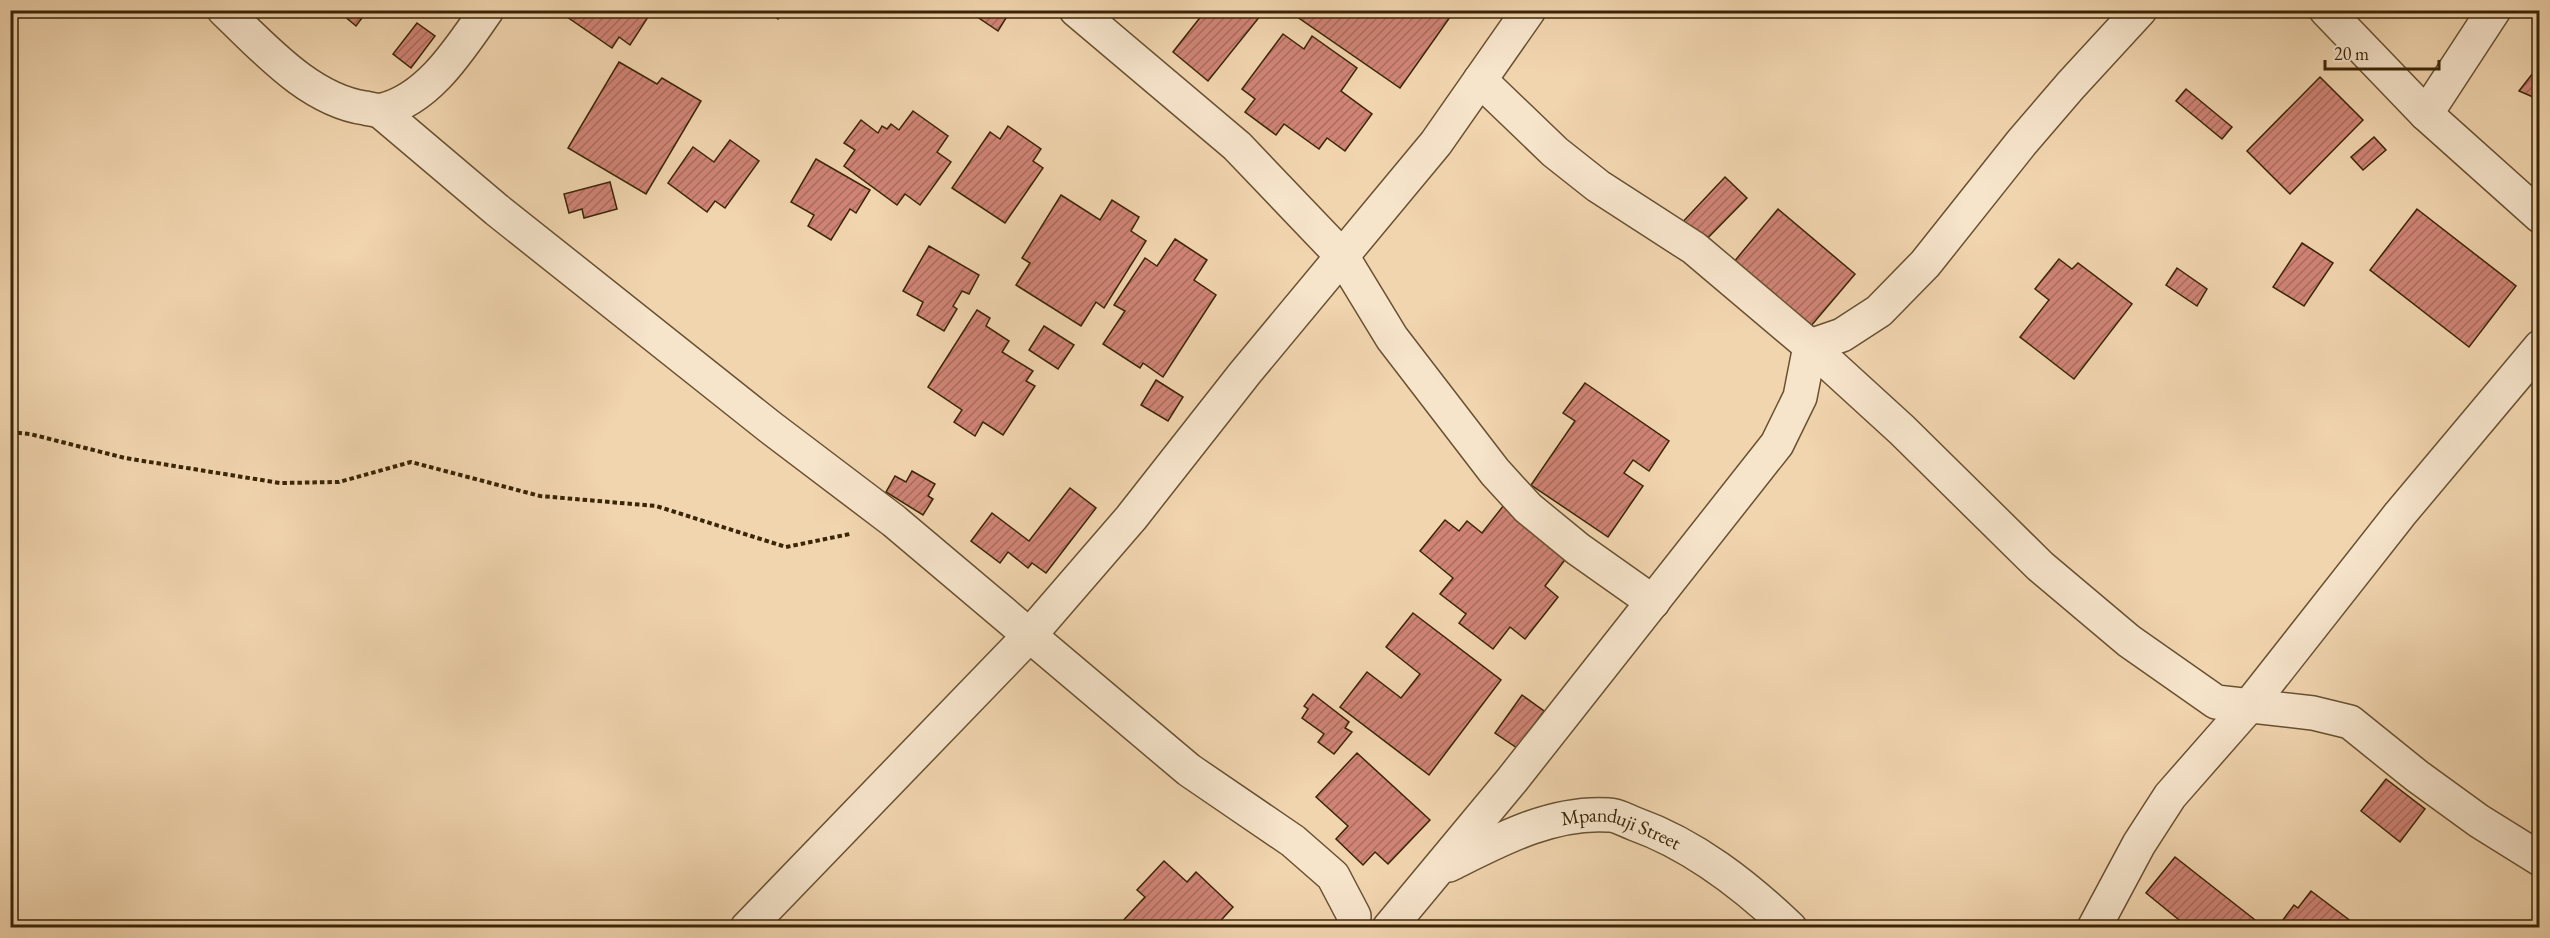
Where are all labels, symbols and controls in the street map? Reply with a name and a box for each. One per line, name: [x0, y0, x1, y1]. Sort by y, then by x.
scale bar: [2325, 33, 2439, 71]
text: 20 m: [2334, 42, 2369, 65]
street label: Mpanduji Street: [1559, 802, 1686, 856]

